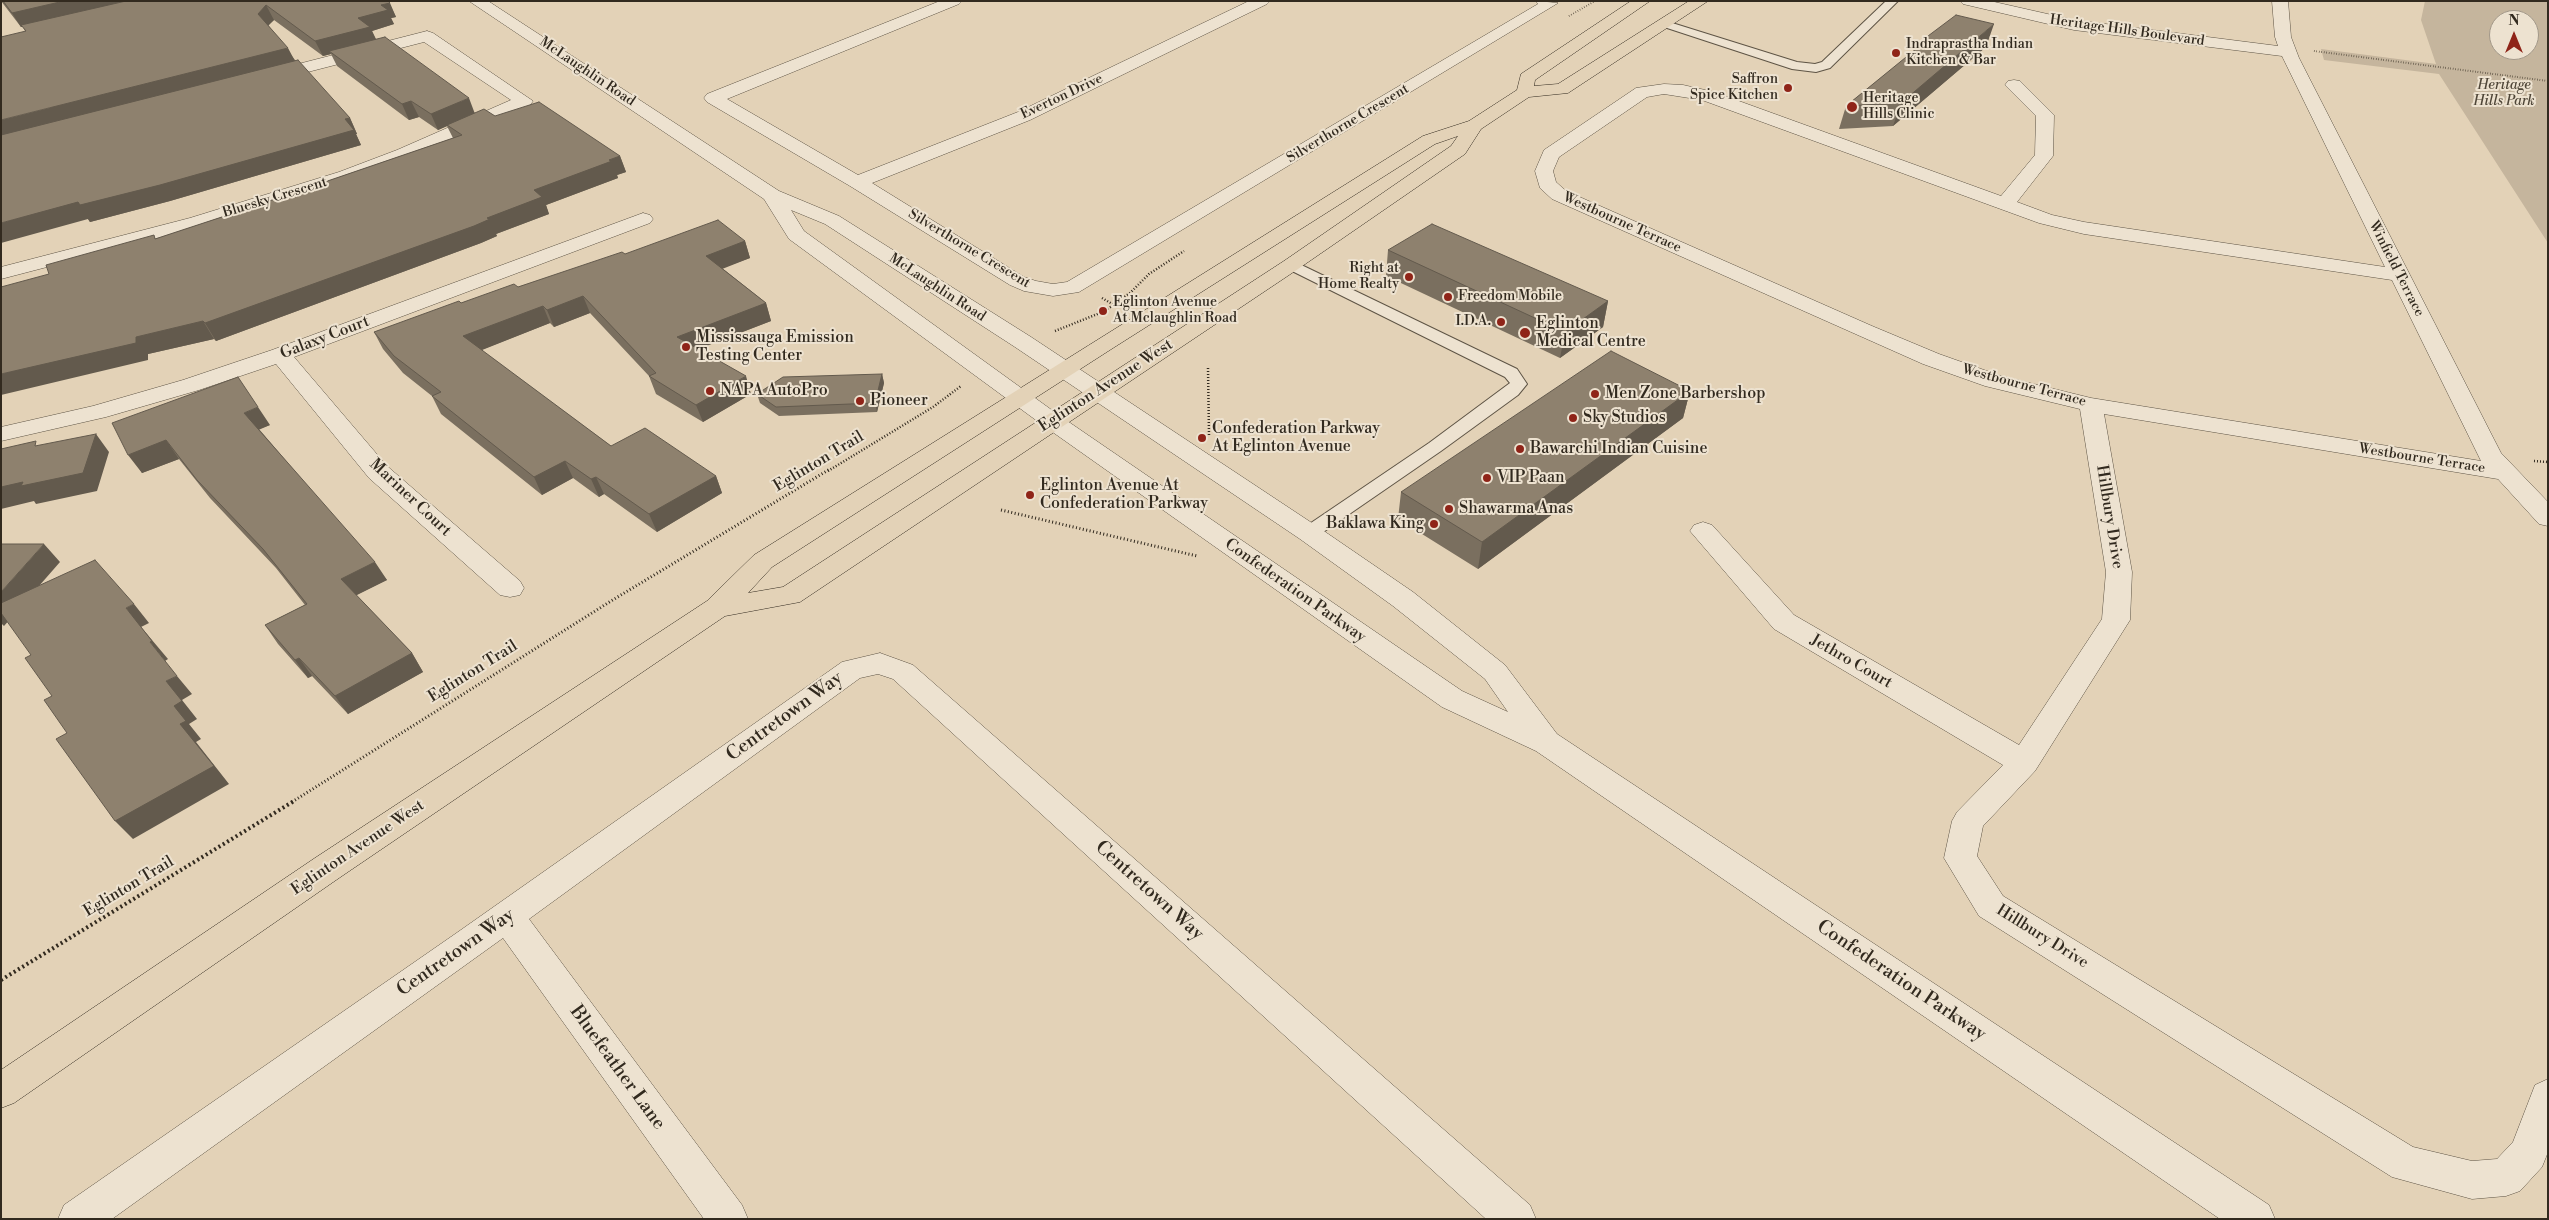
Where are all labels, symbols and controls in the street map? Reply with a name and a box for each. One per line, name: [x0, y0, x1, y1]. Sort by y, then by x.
north arrow: [2489, 10, 2539, 60]
street label: Heritage Hills Boulevard: [2048, 12, 2206, 50]
text: N: [2508, 12, 2520, 30]
street label: McLaughlin Road: [536, 34, 638, 110]
place label: Indraprastha Indian Kitchen & Bar: [1906, 37, 2033, 70]
marker: Indraprastha Indian Kitchen & Bar: [1890, 47, 1902, 59]
street label: Everton Drive: [1018, 71, 1106, 123]
place label: Saffron Spice Kitchen: [1690, 72, 1778, 104]
park label: Heritage Hills Park: [2473, 78, 2535, 110]
street label: Silverthorne Crescent: [1284, 81, 1412, 167]
marker: Saffron Spice Kitchen: [1782, 82, 1794, 94]
place label: Heritage Hills Clinic: [1863, 91, 1935, 124]
marker: Heritage Hills Clinic: [1845, 100, 1859, 114]
street label: Bluesky Crescent: [221, 174, 329, 222]
street label: Westbourne Terrace: [1560, 189, 1684, 257]
street label: Silverthorne Crescent: [905, 206, 1033, 292]
street label: Winfield Terrace: [2365, 218, 2427, 320]
street label: McLaughlin Road: [886, 251, 988, 325]
place label: Right at Home Realty: [1318, 261, 1399, 294]
marker: Right at Home Realty: [1403, 271, 1415, 283]
place label: Freedom Mobile: [1458, 289, 1562, 305]
marker: Freedom Mobile: [1442, 291, 1454, 303]
place label: Eglinton Avenue At Mclaughlin Road: [1113, 295, 1237, 328]
marker: Eglinton Avenue At Mclaughlin Road: [1097, 305, 1109, 317]
street label: Galaxy Court: [278, 312, 372, 364]
place label: I.D.A.: [1455, 314, 1491, 330]
place label: Eglinton Medical Centre: [1536, 314, 1646, 352]
marker: I.D.A.: [1495, 316, 1507, 328]
marker: Eglinton Medical Centre: [1518, 326, 1532, 340]
place label: Mississauga Emission Testing Center: [696, 328, 854, 366]
street label: Eglinton Avenue West: [1035, 335, 1177, 437]
marker: Mississauga Emission Testing Center: [680, 341, 692, 353]
street label: Westbourne Terrace: [1960, 361, 2088, 411]
place label: NAPA AutoPro: [720, 381, 828, 401]
place label: Men Zone Barbershop: [1605, 384, 1765, 404]
marker: NAPA AutoPro: [704, 385, 716, 397]
marker: Men Zone Barbershop: [1589, 388, 1601, 400]
place label: Pioneer: [870, 391, 928, 411]
marker: Pioneer: [854, 395, 866, 407]
place label: Sky Studios: [1583, 408, 1666, 428]
marker: Sky Studios: [1567, 412, 1579, 424]
place label: Confederation Parkway At Eglinton Avenue: [1212, 419, 1380, 457]
street label: Eglinton Trail: [770, 428, 868, 496]
marker: Confederation Parkway At Eglinton Avenue: [1196, 432, 1208, 444]
place label: Bawarchi Indian Cuisine: [1530, 439, 1707, 459]
street label: Westbourne Terrace: [2358, 441, 2486, 477]
marker: Bawarchi Indian Cuisine: [1514, 443, 1526, 455]
street label: Mariner Court: [365, 455, 455, 541]
street label: Hillbury Drive: [2091, 464, 2127, 570]
place label: VIP Paan: [1497, 468, 1565, 488]
marker: VIP Paan: [1481, 472, 1493, 484]
place label: Eglinton Avenue At Confederation Parkway: [1040, 476, 1208, 514]
marker: Eglinton Avenue At Confederation Parkway: [1024, 489, 1036, 501]
place label: Shawarma Anas: [1459, 499, 1573, 519]
marker: Shawarma Anas: [1443, 503, 1455, 515]
place label: Baklawa King: [1326, 514, 1424, 534]
marker: Baklawa King: [1428, 518, 1440, 530]
street label: Confederation Parkway: [1221, 535, 1369, 647]
street label: Jethro Court: [1807, 631, 1895, 693]
street label: Eglinton Trail: [425, 637, 521, 707]
street label: Centretown Way: [722, 667, 848, 767]
street label: Eglinton Avenue West: [288, 796, 428, 900]
street label: Centretown Way: [1090, 836, 1208, 946]
street label: Eglinton Trail: [80, 853, 178, 921]
street label: Hillbury Drive: [1992, 901, 2092, 973]
street label: Centretown Way: [393, 904, 519, 1002]
street label: Confederation Parkway: [1812, 916, 1990, 1046]
street label: Bluefeather Lane: [564, 1001, 670, 1135]

